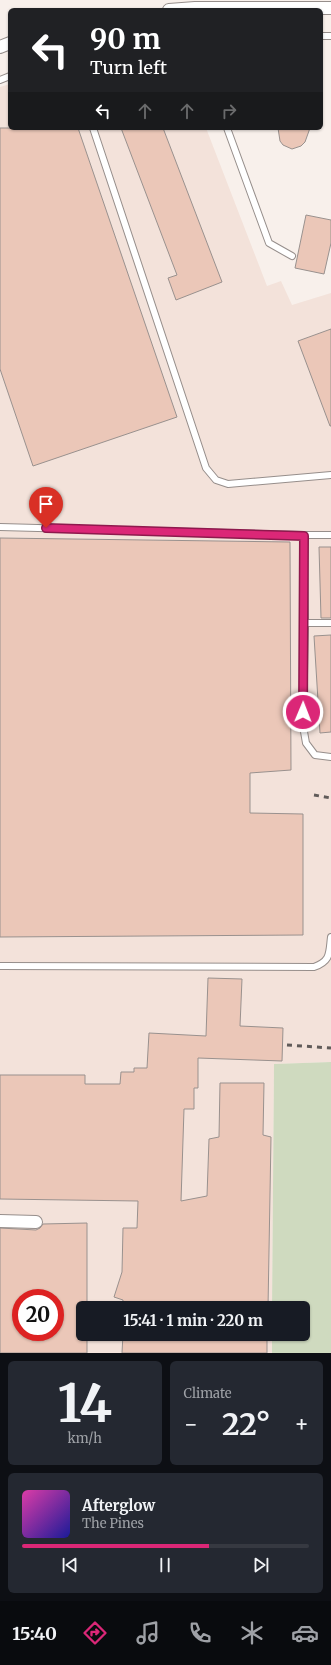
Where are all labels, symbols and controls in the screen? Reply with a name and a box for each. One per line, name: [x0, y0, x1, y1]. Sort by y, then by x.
text: 90 m: [90, 21, 161, 57]
icon: left: [24, 24, 76, 76]
text: Turn left: [90, 56, 167, 79]
icon: left: [92, 100, 114, 122]
icon: ahead: [134, 100, 156, 122]
icon: ahead: [176, 100, 198, 122]
icon: right: [218, 100, 240, 122]
pin: [29, 487, 63, 528]
icon: arrive: [35, 493, 57, 515]
position arrow: [282, 691, 324, 733]
speed limit sign: 20: [12, 1289, 64, 1341]
text: 15:41 · 1 min · 220 m: [123, 1311, 263, 1330]
text: 14: [58, 1371, 112, 1436]
text: Climate: [184, 1385, 232, 1402]
text: 22°: [222, 1405, 271, 1443]
text: −: [184, 1410, 198, 1438]
text: +: [294, 1410, 309, 1438]
text: km/h: [68, 1430, 102, 1447]
text: Afterglow: [82, 1496, 155, 1515]
text: The Pines: [82, 1515, 144, 1532]
icon: previous: [59, 1554, 81, 1576]
icon: pause: [154, 1554, 176, 1576]
icon: next: [250, 1554, 272, 1576]
icon: directions: [81, 1619, 109, 1647]
icon: music: [134, 1619, 162, 1647]
icon: phone: [186, 1619, 214, 1647]
icon: climate: [238, 1619, 266, 1647]
icon: car: [291, 1619, 319, 1647]
text: 15:40: [12, 1622, 57, 1645]

